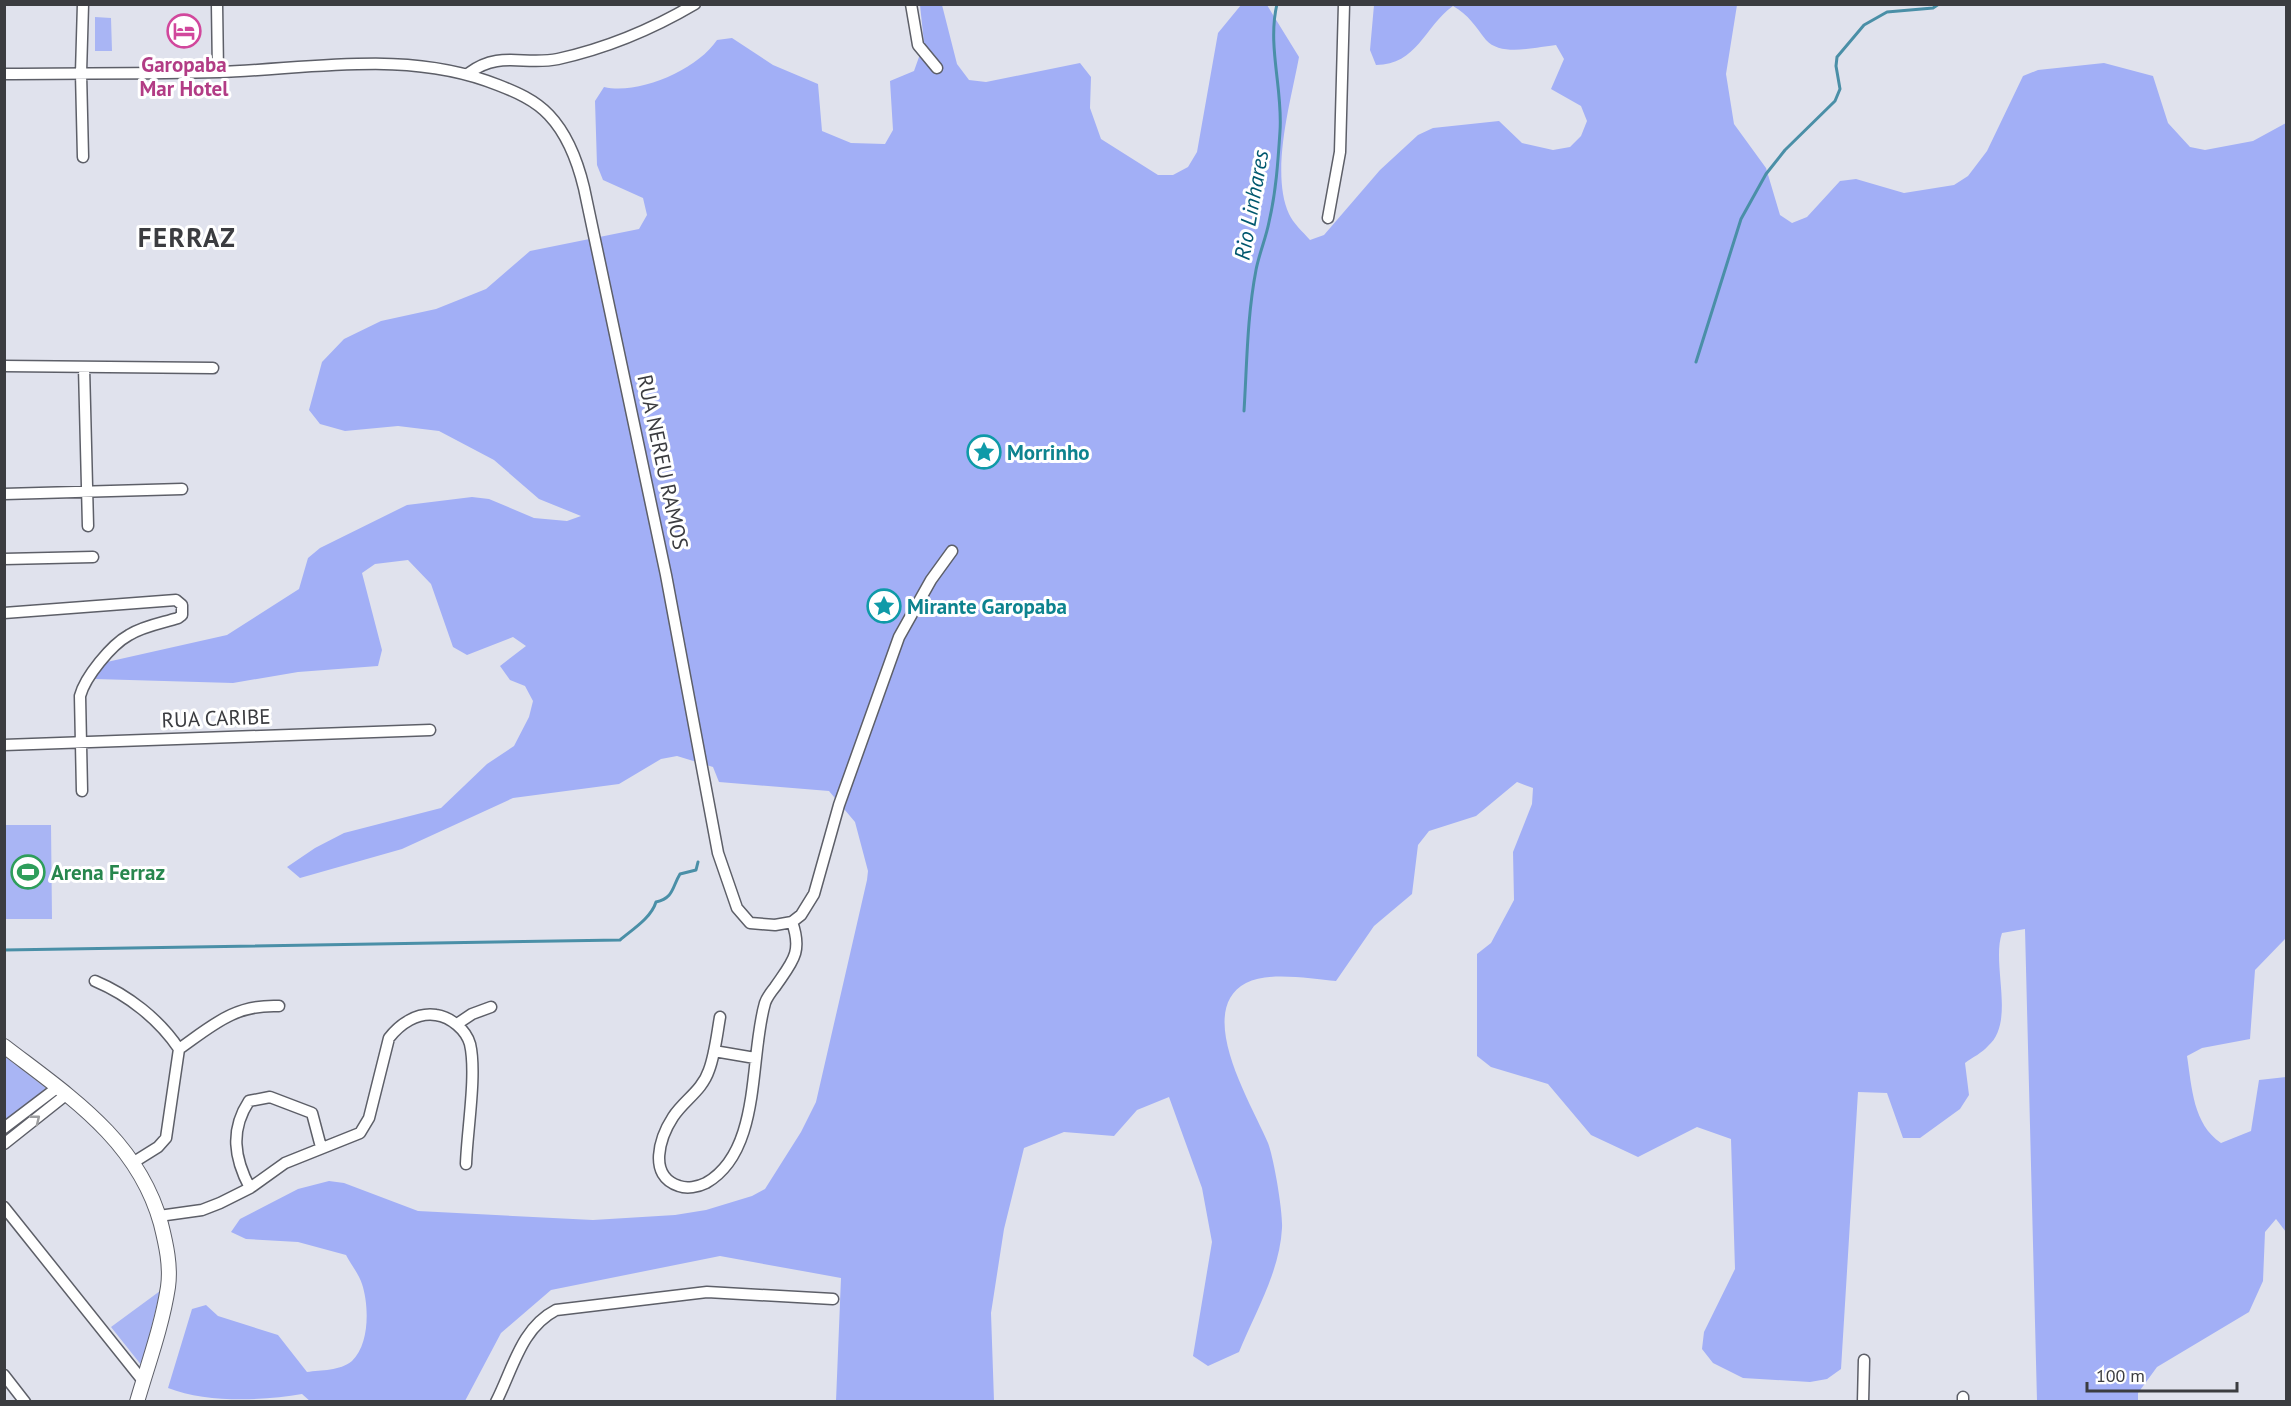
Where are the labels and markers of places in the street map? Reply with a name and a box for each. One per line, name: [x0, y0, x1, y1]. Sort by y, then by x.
hotel icon: Garopaba Mar Hotel: [166, 13, 202, 49]
place label: Garopaba Mar Hotel: [140, 51, 229, 102]
place icon: Morrinho: [966, 434, 1002, 470]
place label: Morrinho: [1007, 439, 1090, 466]
place icon: Mirante Garopaba: [866, 588, 902, 624]
place label: Mirante Garopaba: [907, 593, 1067, 620]
sports icon: Arena Ferraz: [10, 854, 46, 890]
place label: Arena Ferraz: [51, 859, 165, 886]

